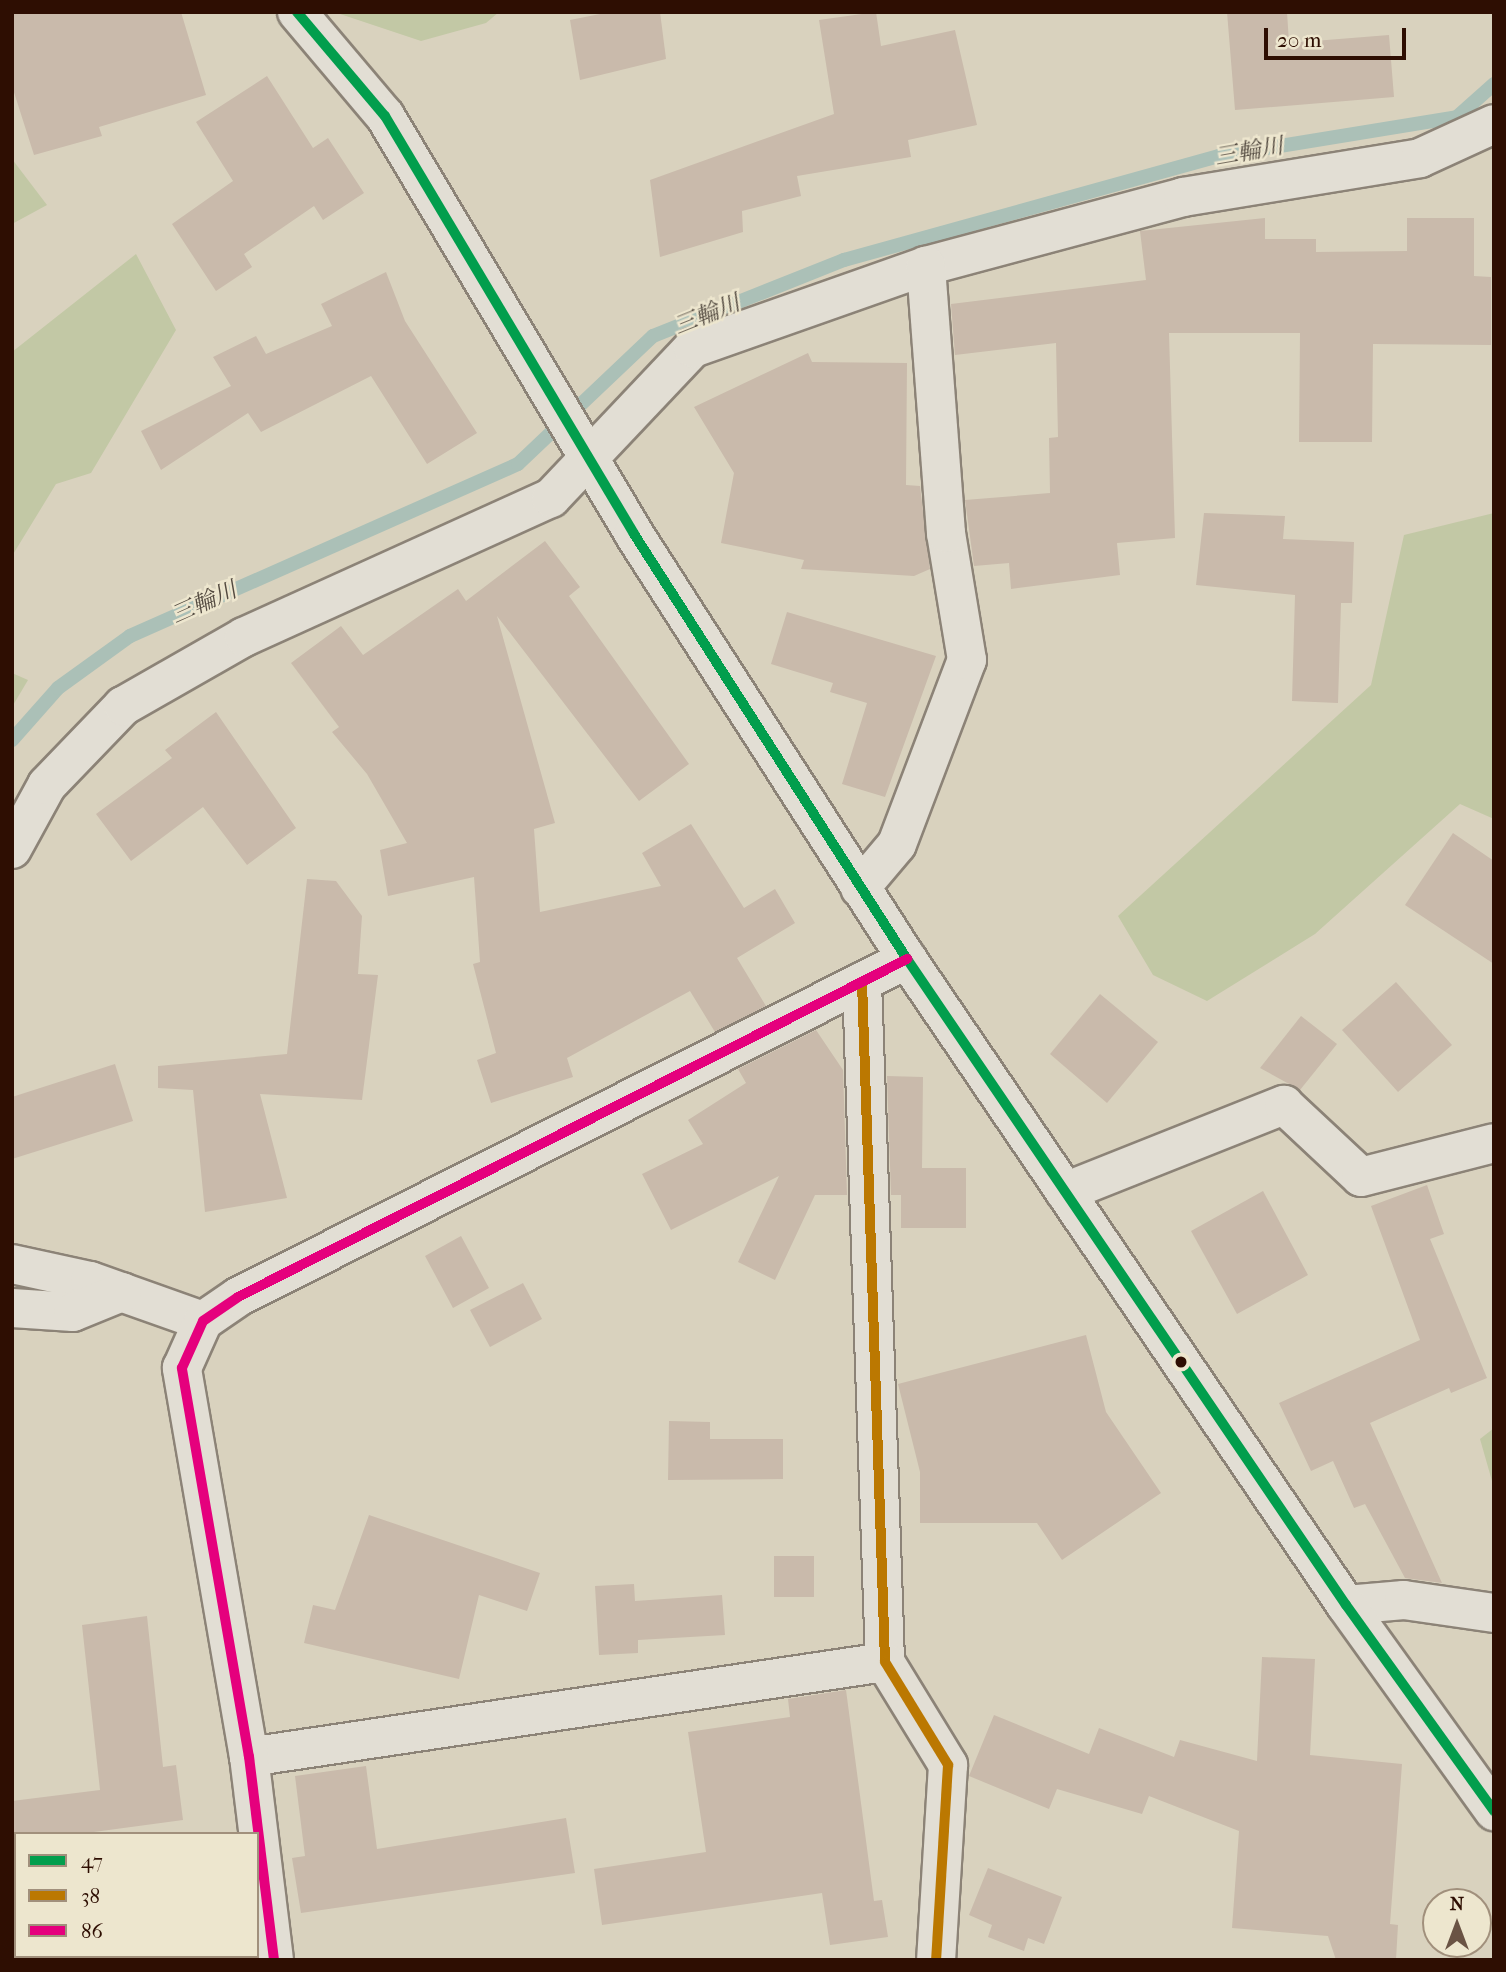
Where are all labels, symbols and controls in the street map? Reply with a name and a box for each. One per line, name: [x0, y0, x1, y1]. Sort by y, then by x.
scale bar: [1268, 14, 1410, 58]
text: 20 m: [1277, 28, 1321, 52]
water label: 三輪川: [1213, 132, 1285, 172]
water label: 三輪川: [670, 289, 744, 341]
water label: 三輪川: [167, 576, 241, 630]
unlabelled marker: [1174, 1355, 1188, 1369]
legend: [14, 1832, 259, 1958]
text: 47: [81, 1849, 103, 1873]
text: 38: [81, 1884, 100, 1908]
north arrow: [1422, 1888, 1492, 1958]
text: N: [1450, 1893, 1464, 1915]
text: 86: [81, 1919, 103, 1943]

